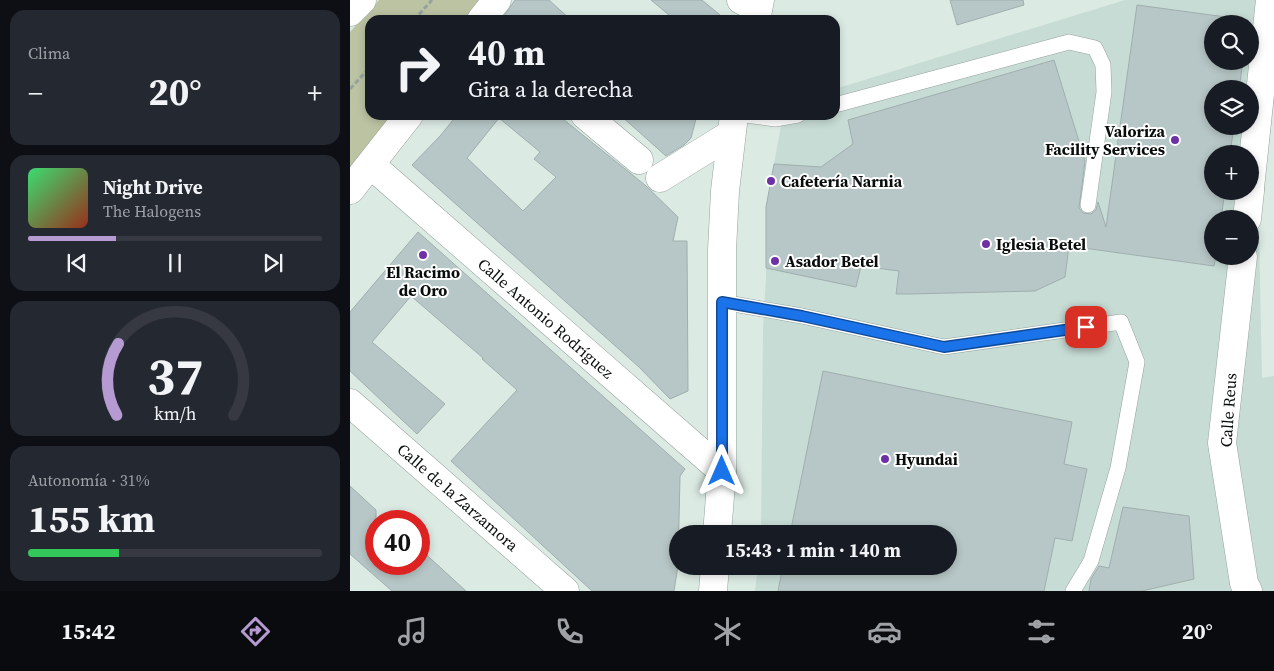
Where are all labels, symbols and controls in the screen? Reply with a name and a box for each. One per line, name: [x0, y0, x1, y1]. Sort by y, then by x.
map controls: [1204, 15, 1259, 265]
button: search: [1204, 15, 1259, 70]
text: 40 m: [468, 29, 545, 77]
icon: right: [385, 35, 450, 100]
text: Clima: [28, 42, 70, 64]
text: 20°: [148, 66, 202, 118]
text: −: [28, 74, 43, 112]
text: +: [307, 74, 322, 112]
text: Gira a la derecha: [468, 74, 633, 104]
button: layers: [1204, 80, 1259, 135]
place label: Valoriza Facility Services: [1045, 120, 1165, 160]
marker: Valoriza Facility Services: [1169, 134, 1181, 146]
button: +: [1204, 145, 1259, 200]
place label: Cafetería Narnia: [781, 170, 903, 192]
text: Night Drive: [103, 174, 203, 200]
marker: Cafetería Narnia: [765, 175, 777, 187]
text: The Halogens: [103, 200, 201, 222]
button: −: [1204, 210, 1259, 265]
place label: Iglesia Betel: [996, 233, 1086, 255]
marker: Iglesia Betel: [980, 238, 992, 250]
icon: previous: [63, 249, 91, 277]
icon: pause: [161, 249, 189, 277]
icon: next: [259, 249, 287, 277]
marker: El Racimo de Oro: [417, 249, 429, 261]
place label: Asador Betel: [785, 250, 879, 272]
street label: Calle Antonio Rodríguez: [473, 253, 619, 383]
marker: Asador Betel: [769, 255, 781, 267]
place label: El Racimo de Oro: [386, 261, 460, 301]
pin: [1065, 306, 1107, 348]
icon: arrive: [1072, 313, 1100, 341]
text: 37: [147, 340, 203, 411]
street label: Calle Reus: [1214, 372, 1242, 448]
text: km/h: [154, 401, 197, 426]
street label: Calle de la Zarzamora: [393, 438, 524, 556]
position arrow: [695, 444, 747, 496]
place label: Hyundai: [895, 448, 958, 470]
marker: Hyundai: [879, 453, 891, 465]
text: Autonomía · 31%: [28, 469, 150, 491]
text: 155 km: [28, 493, 155, 545]
speed limit sign: 40: [365, 510, 430, 575]
text: 15:43 · 1 min · 140 m: [725, 537, 901, 563]
icon: directions: [238, 614, 273, 649]
icon: music: [395, 614, 430, 649]
icon: phone: [552, 614, 587, 649]
icon: climate: [710, 614, 745, 649]
icon: car: [867, 614, 902, 649]
icon: filters: [1024, 614, 1059, 649]
text: 15:42: [61, 616, 115, 646]
text: 20°: [1182, 616, 1213, 646]

